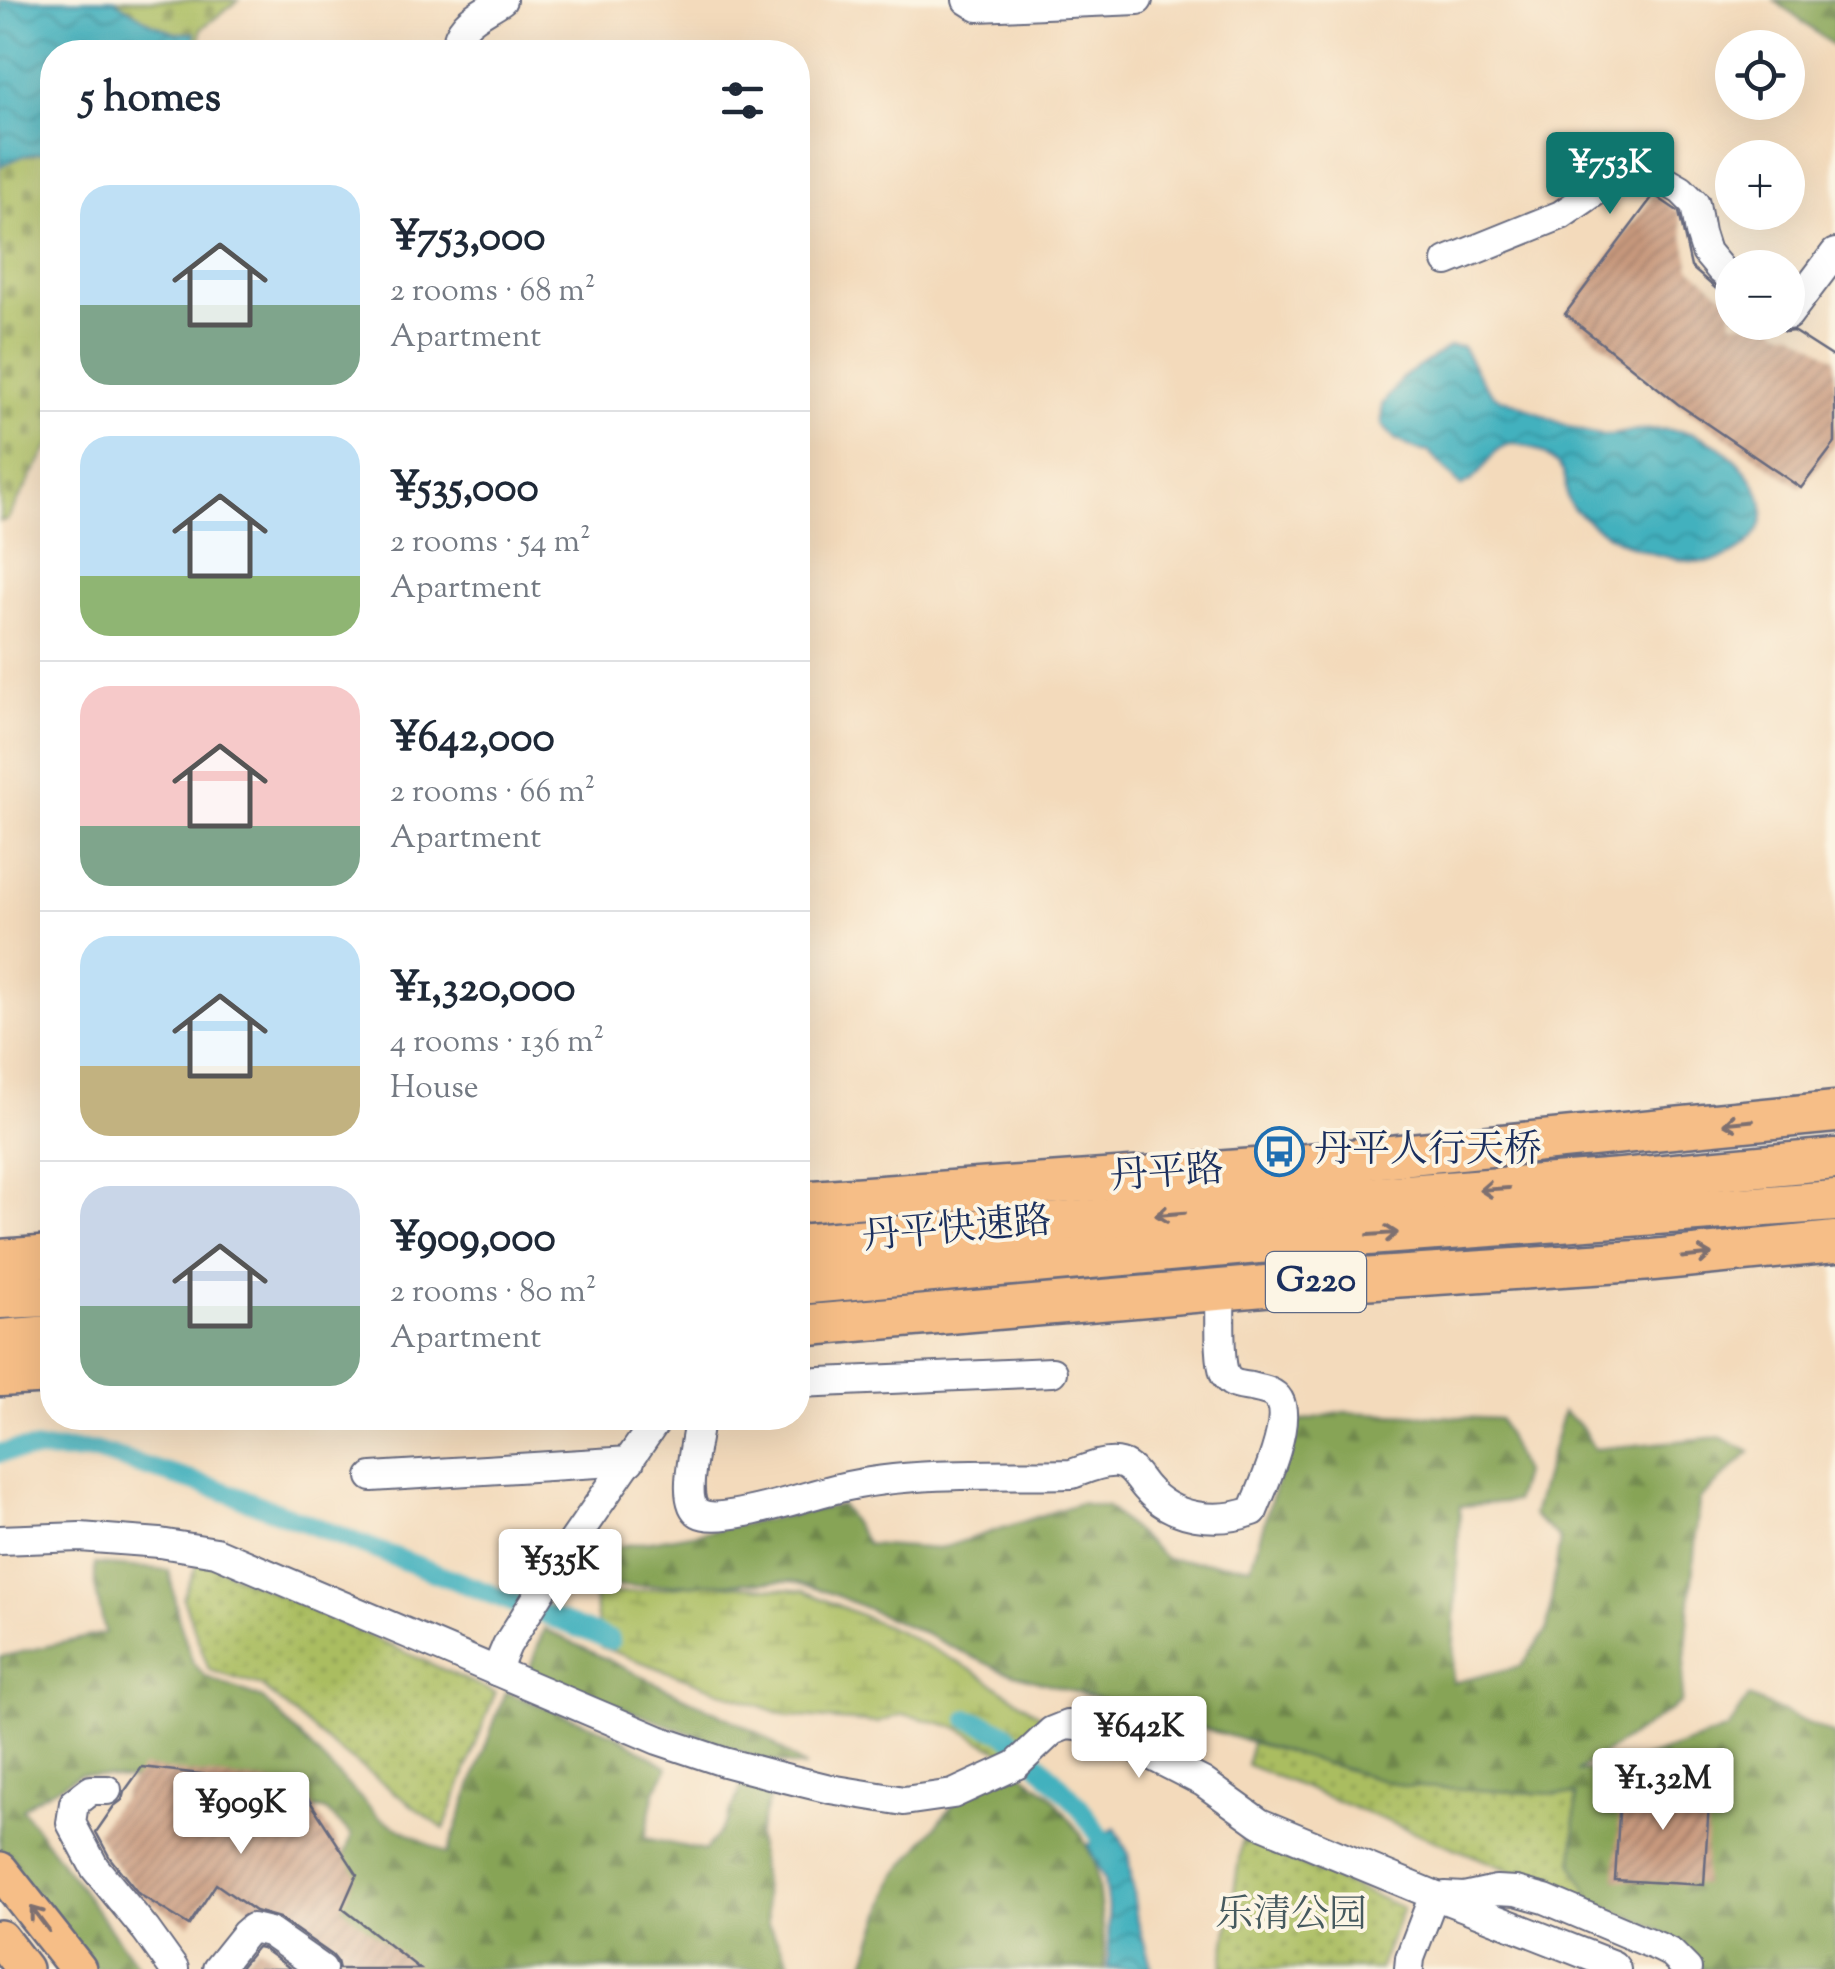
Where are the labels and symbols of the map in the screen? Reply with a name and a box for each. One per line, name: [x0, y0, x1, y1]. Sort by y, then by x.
pin: ¥753K: [1540, 132, 1680, 217]
one-way arrow: [1722, 1112, 1755, 1131]
place label: 丹平人行天桥: [1314, 1125, 1542, 1179]
bus stop icon: 丹平人行天桥: [1253, 1126, 1305, 1178]
street label: 丹平路: [1108, 1144, 1226, 1206]
one-way arrow: [1478, 1179, 1510, 1198]
street label: 丹平快速路: [860, 1196, 1054, 1266]
one-way arrow: [1154, 1204, 1186, 1223]
one-way arrow: [1366, 1225, 1398, 1244]
one-way arrow: [1681, 1246, 1713, 1265]
road number: G220: [1266, 1252, 1366, 1312]
pin: ¥535K: [490, 1529, 630, 1614]
pin: ¥642K: [1069, 1696, 1209, 1781]
pin: ¥1.32M: [1582, 1748, 1744, 1833]
pin: ¥909K: [171, 1772, 311, 1857]
park label: 乐清公园: [1215, 1890, 1367, 1944]
one-way arrow: [29, 1906, 50, 1933]

